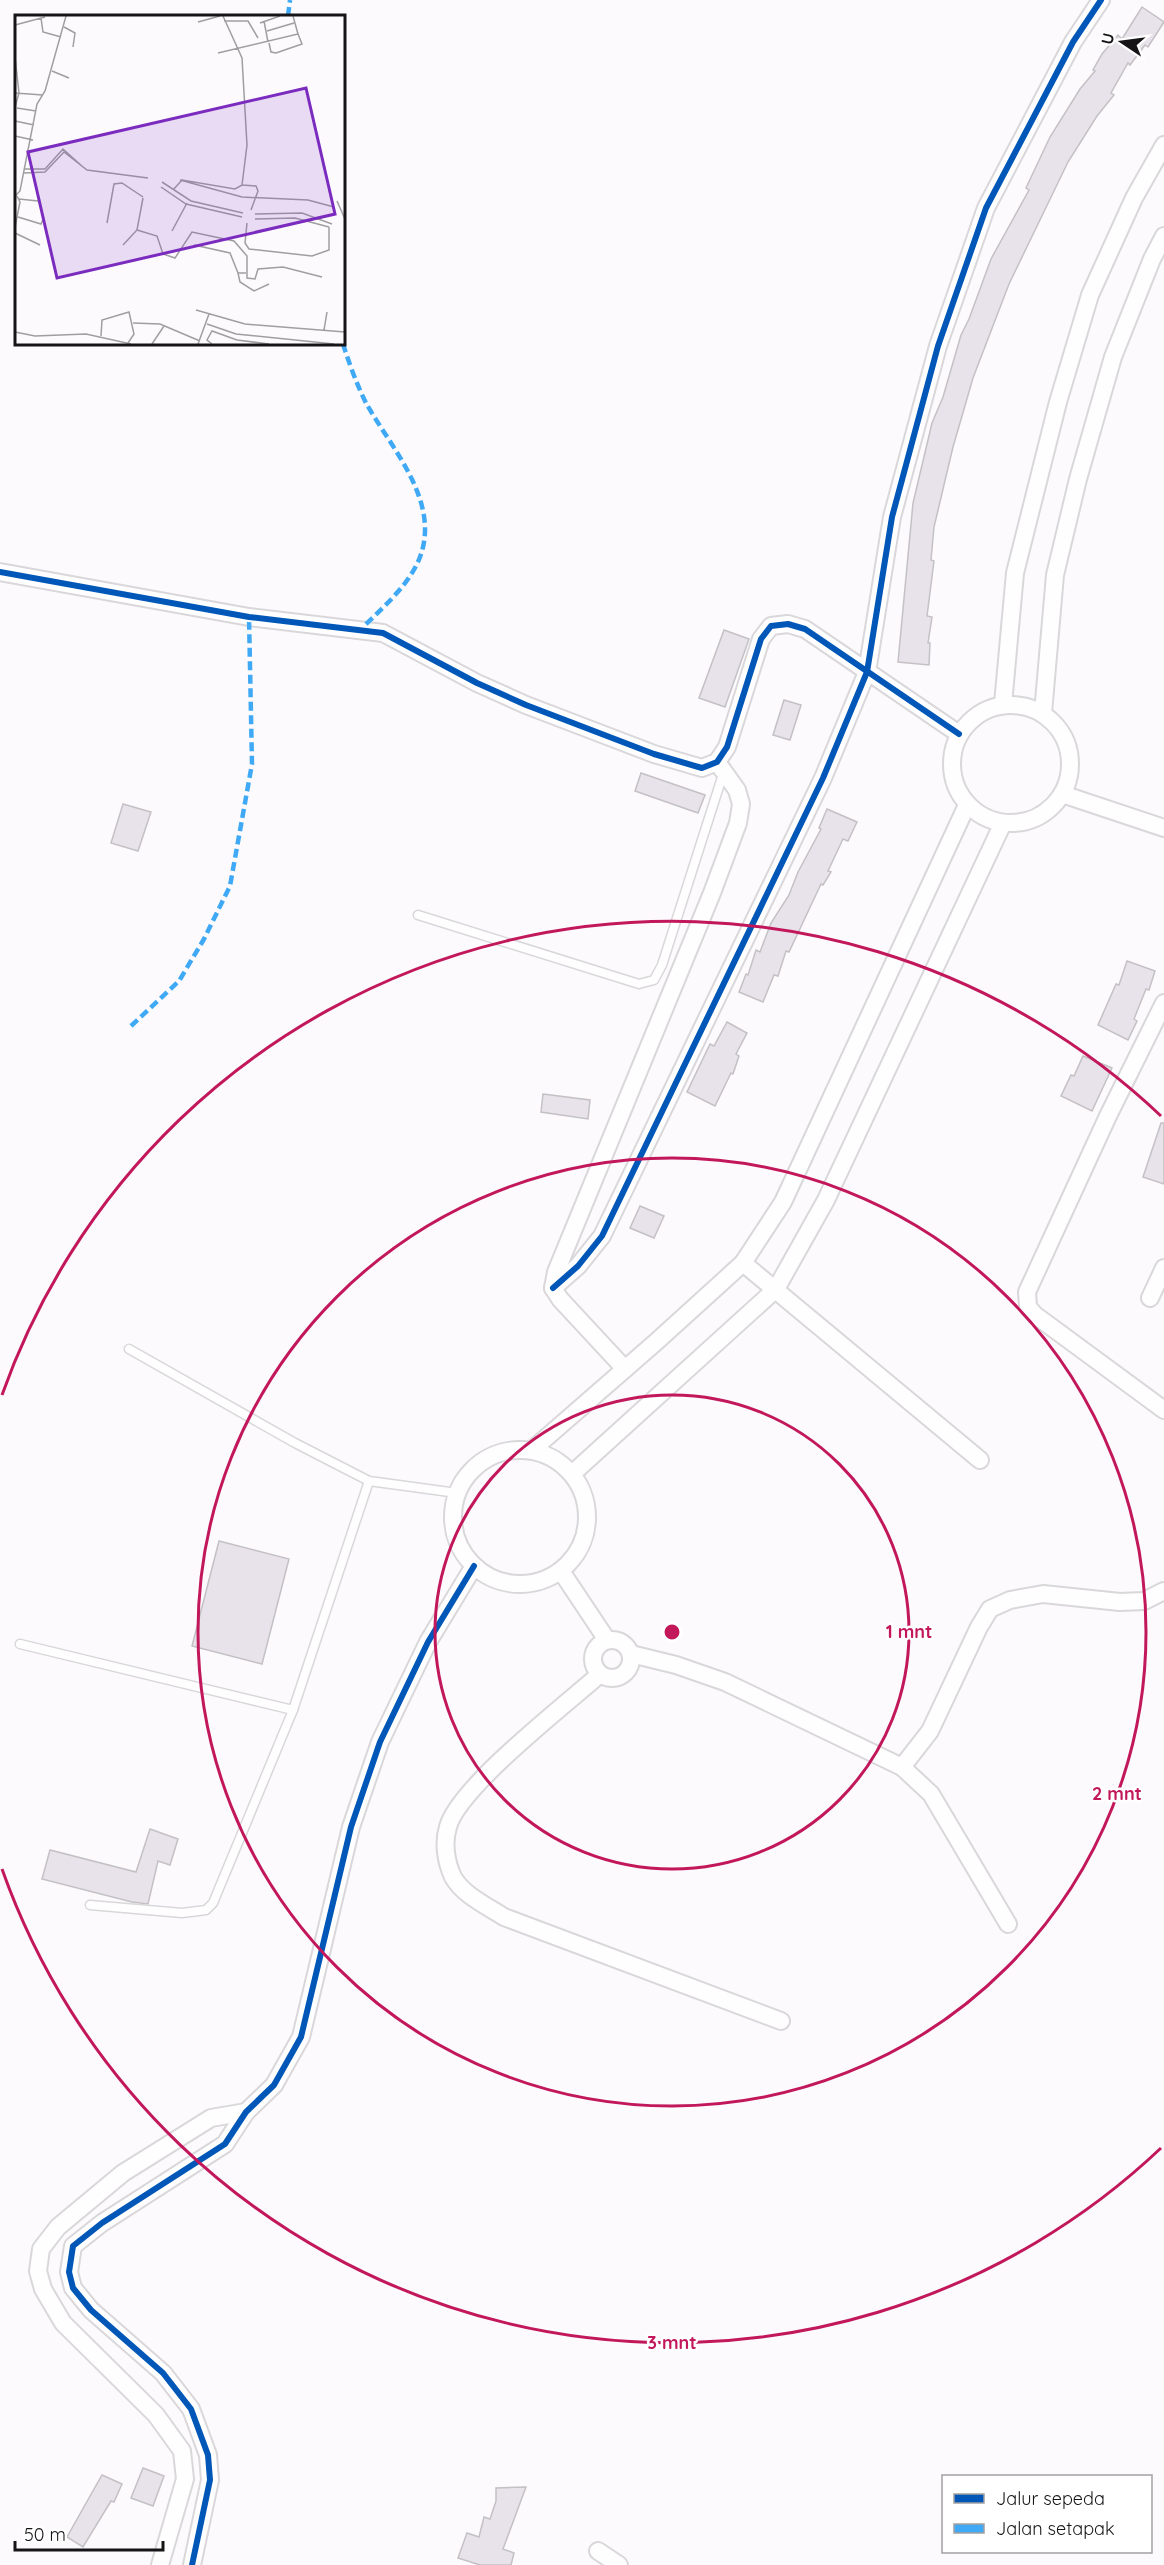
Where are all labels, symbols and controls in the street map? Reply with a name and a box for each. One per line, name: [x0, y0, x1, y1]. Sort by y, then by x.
north arrow: [1092, 12, 1152, 72]
inset map: [15, 15, 345, 345]
text: U: [1096, 31, 1118, 46]
text: 1 mnt: [886, 1620, 932, 1643]
centre of rings: [662, 1622, 682, 1642]
text: 2 mnt: [1092, 1782, 1142, 1805]
text: 3 mnt: [647, 2331, 697, 2354]
legend: [942, 2475, 1152, 2553]
text: Jalur sepeda: [996, 2487, 1105, 2510]
scale bar: [15, 2514, 164, 2552]
text: Jalan setapak: [996, 2517, 1115, 2540]
text: 50 m: [24, 2523, 66, 2546]

